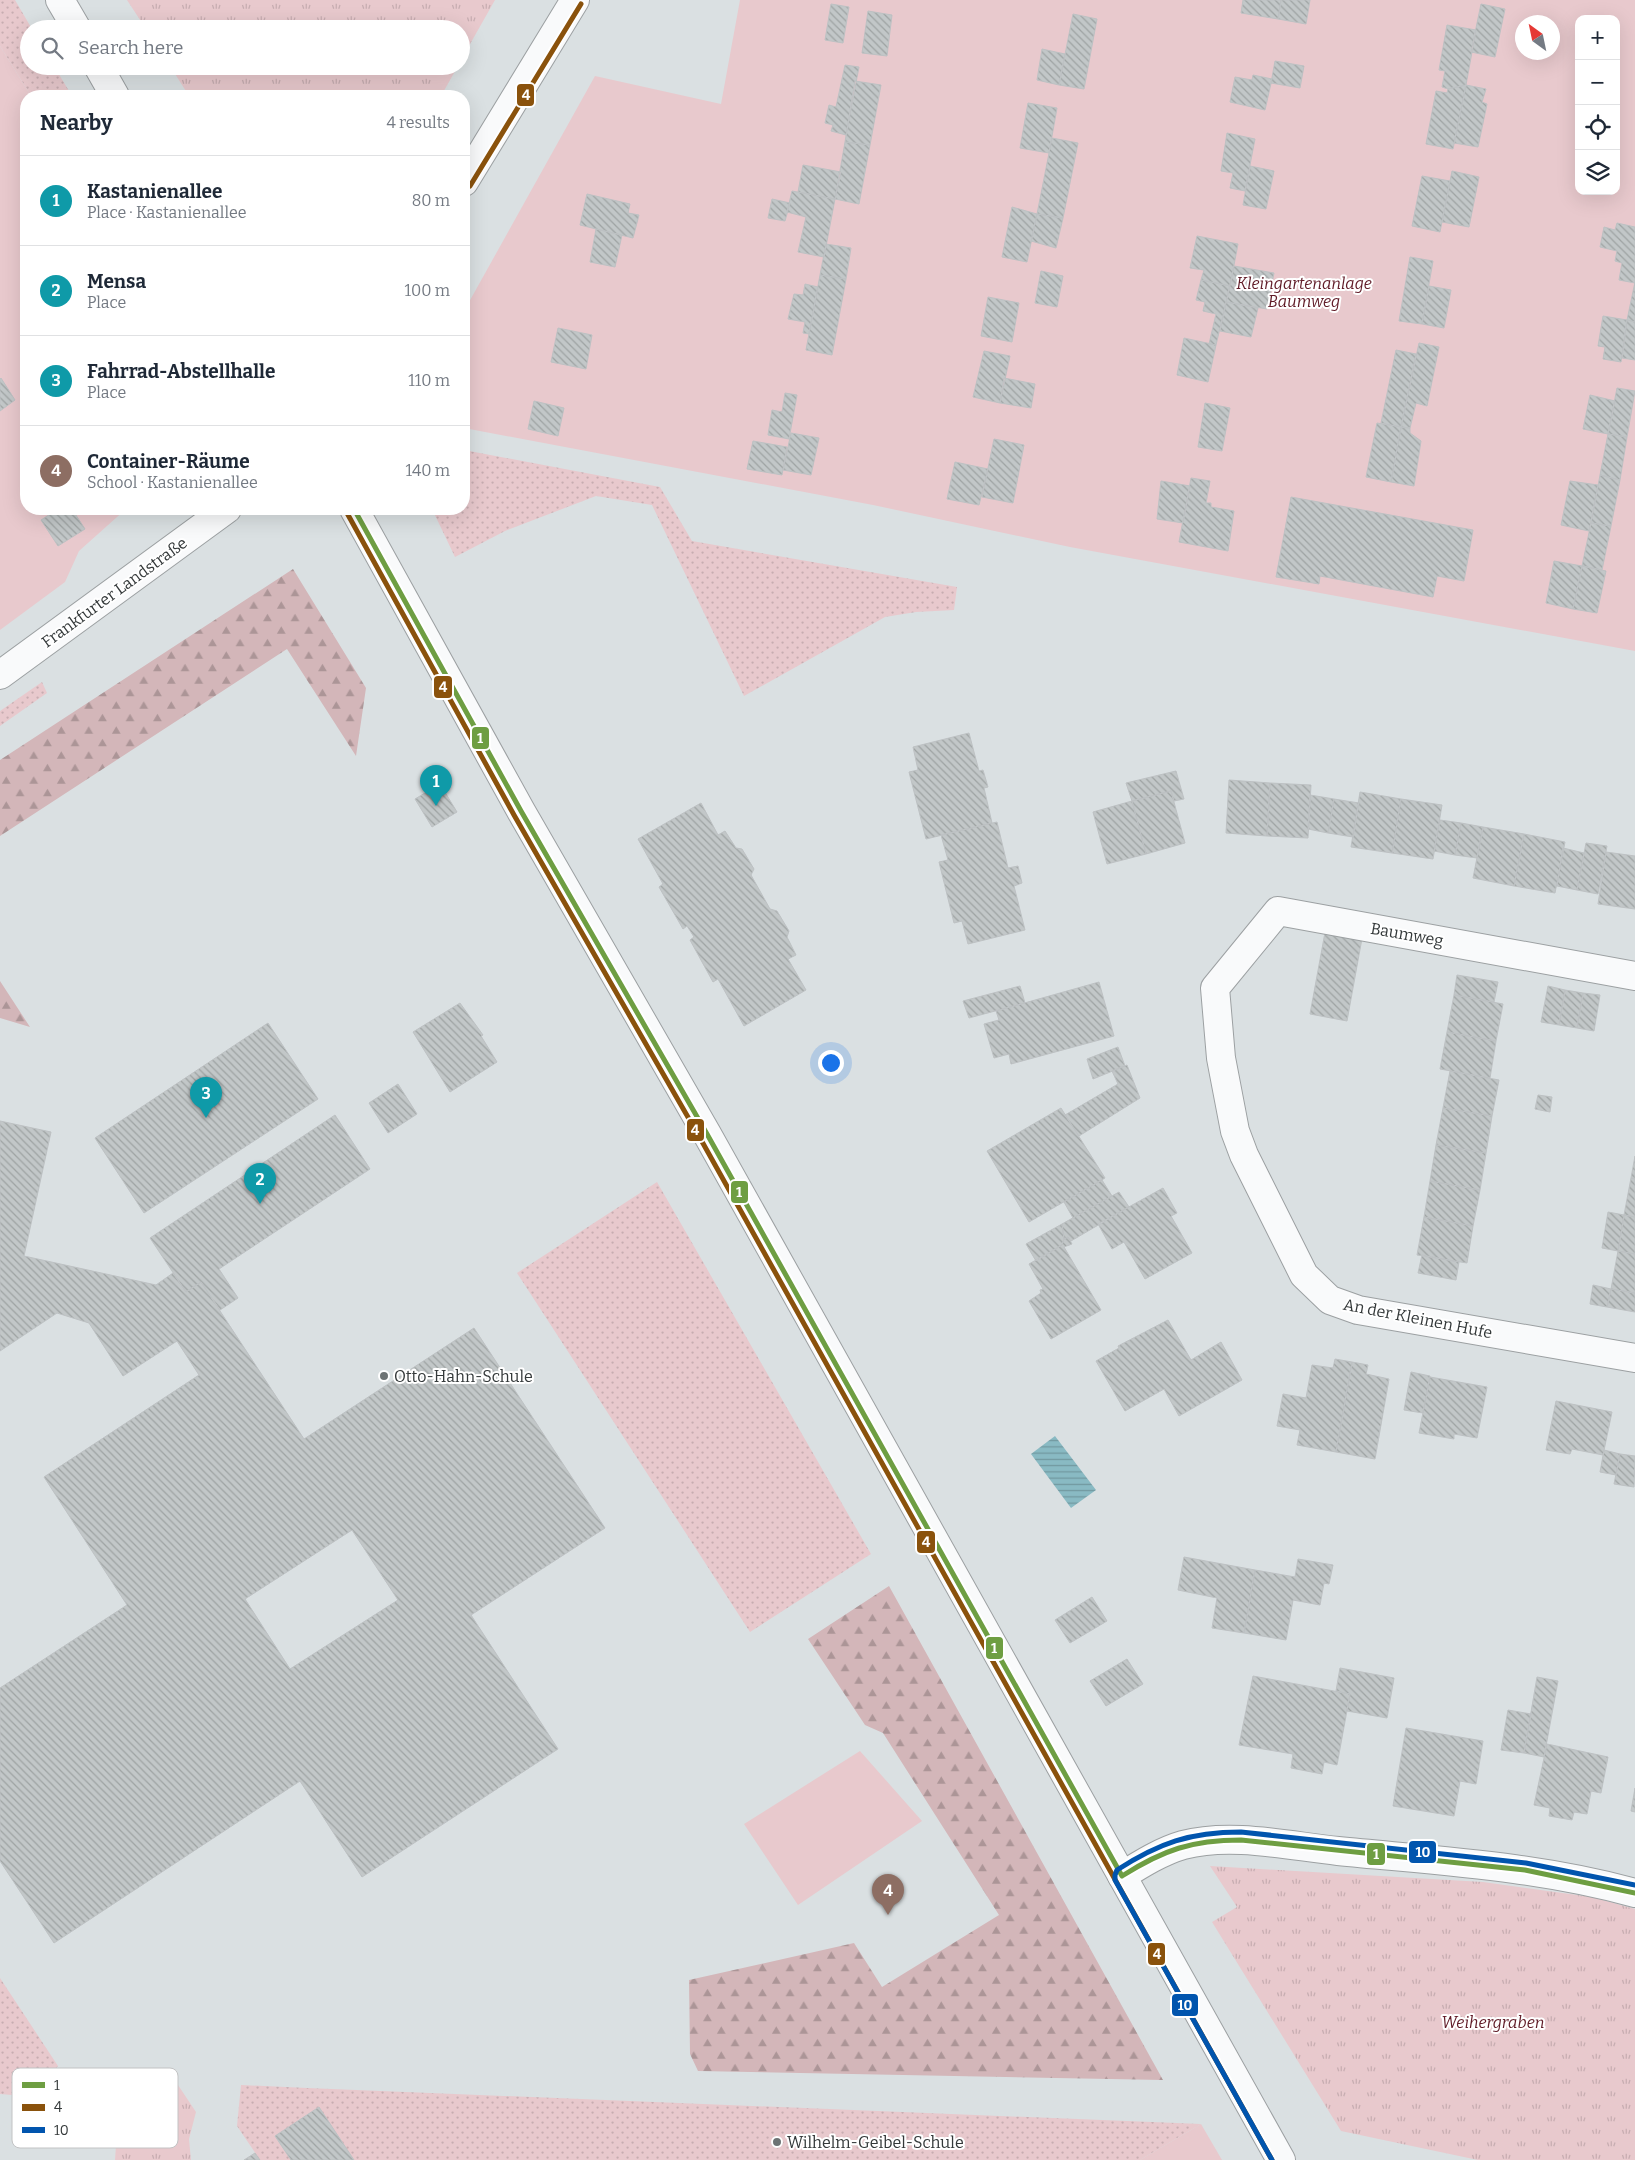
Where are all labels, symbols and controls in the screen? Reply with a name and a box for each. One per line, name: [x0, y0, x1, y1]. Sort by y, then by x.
north arrow: [1515, 15, 1560, 60]
map controls: [1575, 15, 1620, 195]
button: +: [1575, 15, 1620, 60]
search box: [20, 20, 470, 75]
icon: search: [38, 34, 66, 62]
text: Search here: [78, 36, 183, 59]
button: −: [1575, 60, 1620, 105]
line badge: 4: [516, 83, 535, 107]
text: 4: [522, 87, 531, 104]
button: locate: [1575, 105, 1620, 150]
text: Nearby: [40, 110, 113, 136]
text: 4 results: [387, 113, 450, 132]
button: layers: [1575, 150, 1620, 195]
text: Kastanienallee: [87, 180, 222, 203]
text: 1: [53, 191, 59, 210]
text: 80 m: [412, 191, 450, 210]
text: Place · Kastanienallee: [87, 203, 247, 222]
text: Mensa: [87, 270, 146, 293]
park label: Kleingartenanlage Baumweg: [1236, 274, 1372, 311]
text: 2: [51, 281, 61, 300]
text: 100 m: [405, 281, 450, 300]
text: Place: [87, 293, 126, 312]
text: Fahrrad-Abstellhalle: [87, 360, 275, 383]
text: 3: [51, 371, 61, 390]
text: 110 m: [408, 371, 450, 390]
text: Place: [87, 383, 126, 402]
text: Container-Räume: [87, 450, 250, 473]
text: 4: [51, 461, 61, 480]
text: 140 m: [405, 461, 450, 480]
text: School · Kastanienallee: [87, 473, 258, 492]
street label: Frankfurter Landstraße: [38, 533, 191, 652]
line badge: 4: [433, 675, 453, 699]
text: 4: [439, 679, 448, 696]
line badge: 1: [471, 726, 490, 750]
text: 1: [477, 730, 483, 747]
pin: 1: [420, 765, 452, 806]
street label: Baumweg: [1369, 919, 1445, 950]
your location: [818, 1050, 844, 1076]
pin: 3: [190, 1077, 222, 1118]
line badge: 4: [686, 1118, 705, 1142]
text: 4: [691, 1122, 700, 1139]
pin: 2: [244, 1163, 276, 1204]
line badge: 1: [730, 1180, 749, 1204]
text: 1: [736, 1184, 742, 1201]
street label: An der Kleinen Hufe: [1342, 1295, 1494, 1342]
place label: Otto-Hahn-Schule: [394, 1367, 533, 1386]
marker: Otto-Hahn-Schule: [378, 1370, 390, 1382]
line badge: 4: [916, 1530, 936, 1554]
text: 4: [922, 1534, 931, 1551]
line badge: 1: [985, 1636, 1004, 1660]
text: 1: [991, 1640, 997, 1657]
line badge: 10: [1408, 1840, 1437, 1864]
line badge: 1: [1366, 1842, 1386, 1866]
text: 10: [1416, 1844, 1431, 1861]
text: 1: [1373, 1846, 1379, 1863]
pin: 4: [872, 1874, 904, 1915]
line badge: 4: [1147, 1942, 1166, 1966]
text: 4: [1153, 1946, 1162, 1963]
line badge: 10: [1171, 1993, 1199, 2017]
text: 10: [1178, 1997, 1193, 2014]
park label: Weihergraben: [1441, 2013, 1545, 2032]
legend: [12, 2068, 178, 2148]
text: 1: [54, 2077, 60, 2094]
text: 4: [54, 2099, 62, 2116]
text: 10: [54, 2122, 69, 2139]
place label: Wilhelm-Geibel-Schule: [787, 2133, 964, 2152]
marker: Wilhelm-Geibel-Schule: [771, 2136, 783, 2148]

